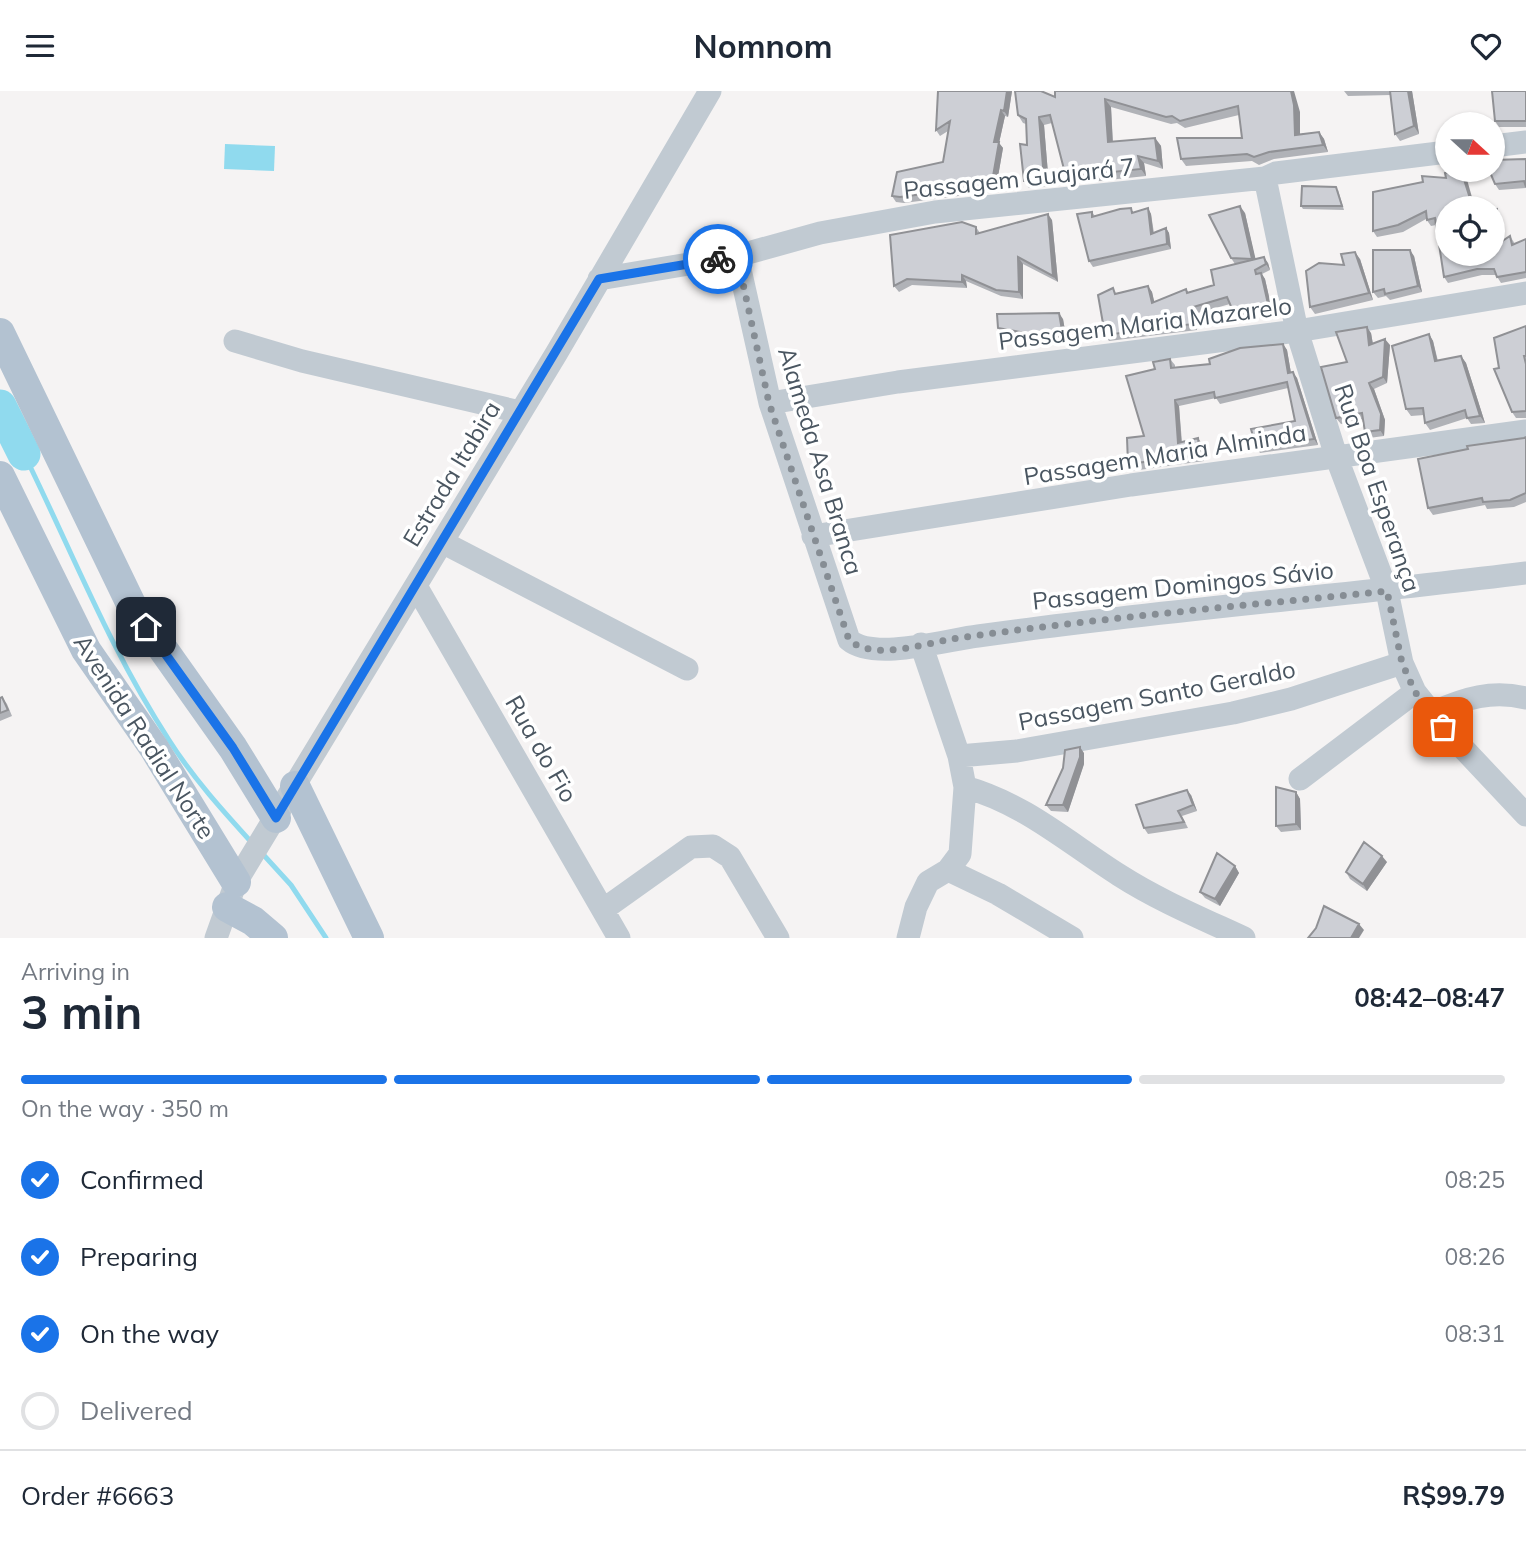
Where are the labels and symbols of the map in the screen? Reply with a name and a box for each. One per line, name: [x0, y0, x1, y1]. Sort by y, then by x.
north arrow: [1435, 112, 1505, 182]
street label: Passagem Guajará 7: [902, 151, 1136, 205]
courier: [683, 224, 753, 294]
street label: Passagem Maria Mazarelo: [996, 290, 1293, 356]
street label: Alameda Asa Branca: [772, 343, 870, 578]
street label: Rua Boa Esperança: [1328, 380, 1428, 596]
street label: Estrada Itabira: [396, 395, 506, 552]
street label: Passagem Maria Alminda: [1021, 417, 1308, 491]
street label: Passagem Domingos Sávio: [1031, 554, 1335, 616]
pin: [116, 597, 176, 657]
street label: Avenida Radial Norte: [68, 629, 222, 844]
street label: Passagem Santo Geraldo: [1016, 653, 1298, 737]
street label: Rua do Fio: [499, 690, 584, 807]
pin: [1413, 697, 1473, 757]

